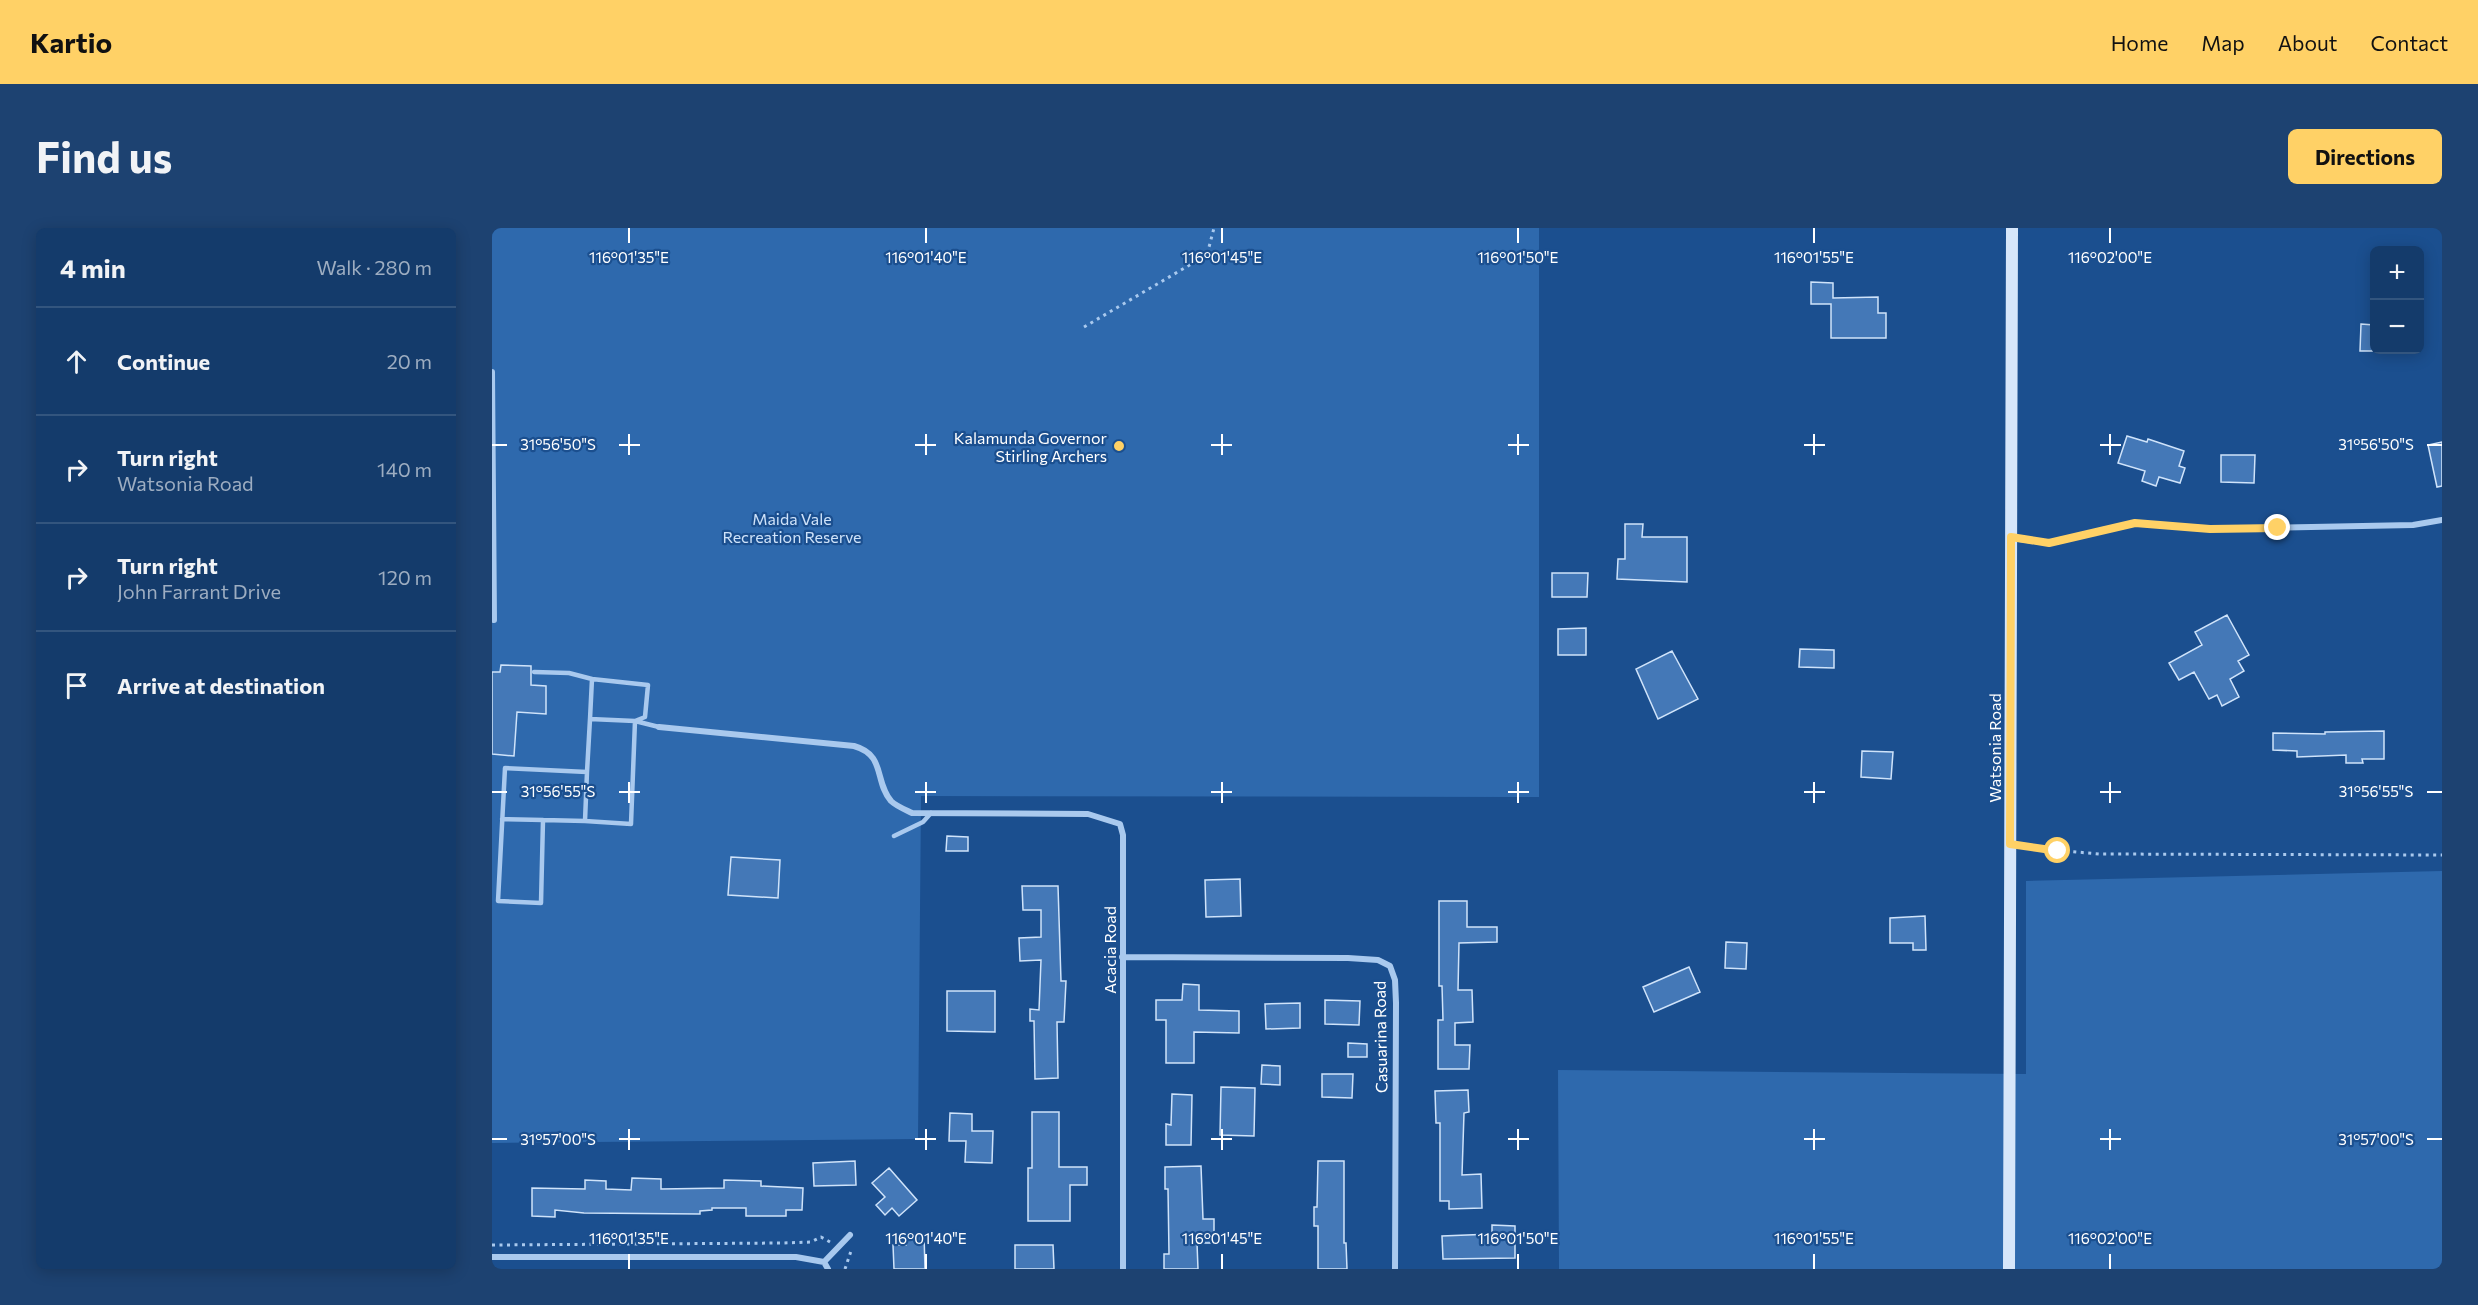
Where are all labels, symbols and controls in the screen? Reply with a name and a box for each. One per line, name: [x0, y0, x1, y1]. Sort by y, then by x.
text: Kartio: [30, 25, 112, 59]
text: Home: [2111, 30, 2168, 55]
text: Map: [2201, 30, 2245, 55]
text: About: [2278, 30, 2337, 55]
text: Contact: [2370, 30, 2448, 55]
button: Directions: [2288, 129, 2442, 184]
text: Find us: [36, 130, 172, 182]
map controls: [2370, 246, 2424, 354]
button: +: [2370, 246, 2424, 300]
text: 116°01'35"E: [589, 248, 669, 266]
text: 116°01'40"E: [885, 248, 967, 266]
text: 116°01'45"E: [1182, 248, 1262, 266]
text: 116°01'50"E: [1477, 248, 1559, 266]
text: 116°01'55"E: [1774, 248, 1854, 266]
text: 116°02'00"E: [2068, 248, 2152, 266]
text: 4 min: [60, 252, 126, 283]
text: Walk · 280 m: [316, 255, 432, 279]
button: −: [2370, 300, 2424, 354]
icon: ahead: [60, 345, 93, 378]
text: Continue: [117, 348, 210, 375]
text: 20 m: [387, 349, 432, 373]
place label: Kalamunda Governor Stirling Archers: [954, 428, 1108, 465]
text: 31°56'50"S: [520, 435, 596, 453]
text: 31°56'50"S: [2338, 435, 2414, 453]
marker: Kalamunda Governor Stirling Archers: [1112, 439, 1126, 453]
text: Turn right: [117, 444, 218, 471]
icon: right: [60, 453, 93, 486]
text: 140 m: [377, 457, 432, 481]
text: Watsonia Road: [117, 471, 254, 495]
park label: Maida Vale Recreation Reserve: [722, 509, 862, 546]
route end: [2264, 514, 2290, 540]
text: Turn right: [117, 552, 218, 579]
icon: right: [60, 561, 93, 594]
text: 120 m: [378, 565, 432, 589]
text: John Farrant Drive: [117, 579, 281, 603]
icon: arrive: [60, 669, 93, 702]
text: Arrive at destination: [117, 672, 325, 699]
street label: Watsonia Road: [1985, 693, 2004, 803]
text: 31°56'55"S: [521, 782, 595, 800]
text: 31°56'55"S: [2339, 782, 2413, 800]
route start: [2044, 837, 2070, 863]
street label: Acacia Road: [1100, 906, 1119, 994]
street label: Casuarina Road: [1370, 981, 1390, 1093]
text: 31°57'00"S: [520, 1130, 596, 1148]
text: 31°57'00"S: [2338, 1130, 2414, 1148]
text: 116°01'35"E: [589, 1229, 669, 1247]
text: 116°01'40"E: [885, 1229, 967, 1247]
text: 116°01'45"E: [1182, 1229, 1262, 1247]
text: 116°01'50"E: [1477, 1229, 1559, 1247]
text: 116°01'55"E: [1774, 1229, 1854, 1247]
text: 116°02'00"E: [2068, 1229, 2152, 1247]

